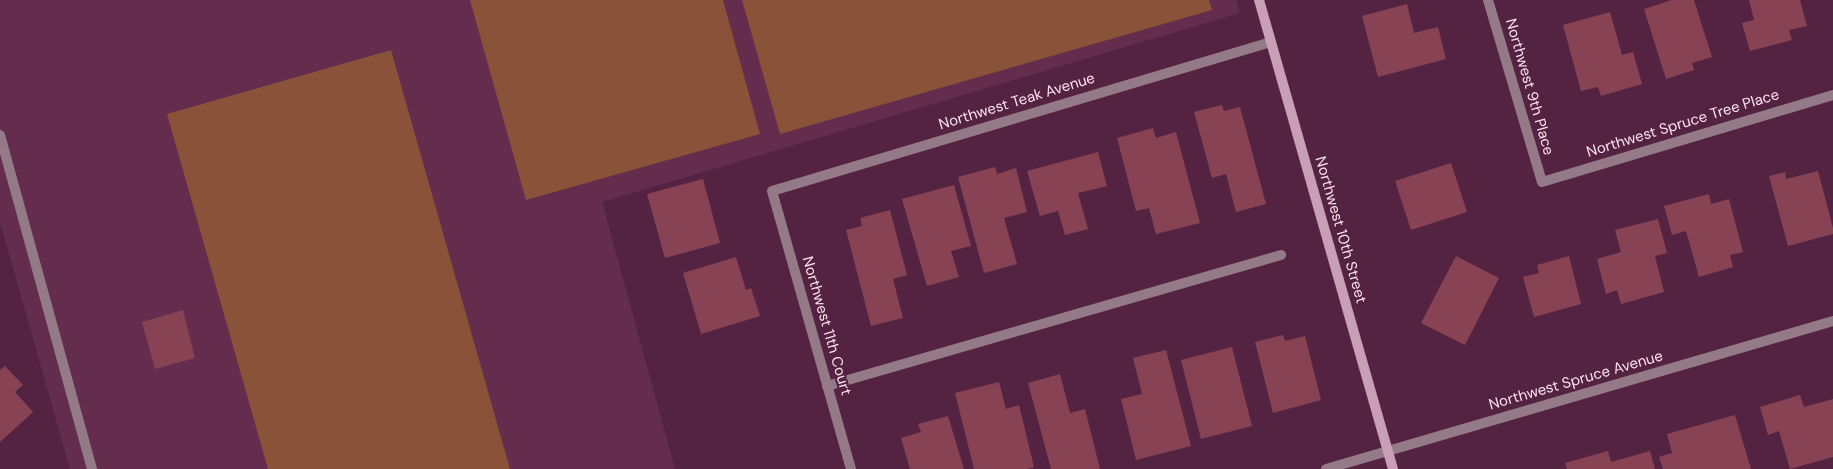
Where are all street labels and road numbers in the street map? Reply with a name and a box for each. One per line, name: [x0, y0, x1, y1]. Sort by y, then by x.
street label: Northwest 9th Place: [1501, 17, 1557, 157]
street label: Northwest Teak Avenue: [937, 70, 1097, 134]
street label: Northwest Spruce Tree Place: [1584, 86, 1782, 162]
street label: Northwest 10th Street: [1310, 154, 1370, 306]
street label: Northwest 11th Court: [798, 255, 854, 397]
street label: Northwest Spruce Avenue: [1487, 347, 1665, 415]

